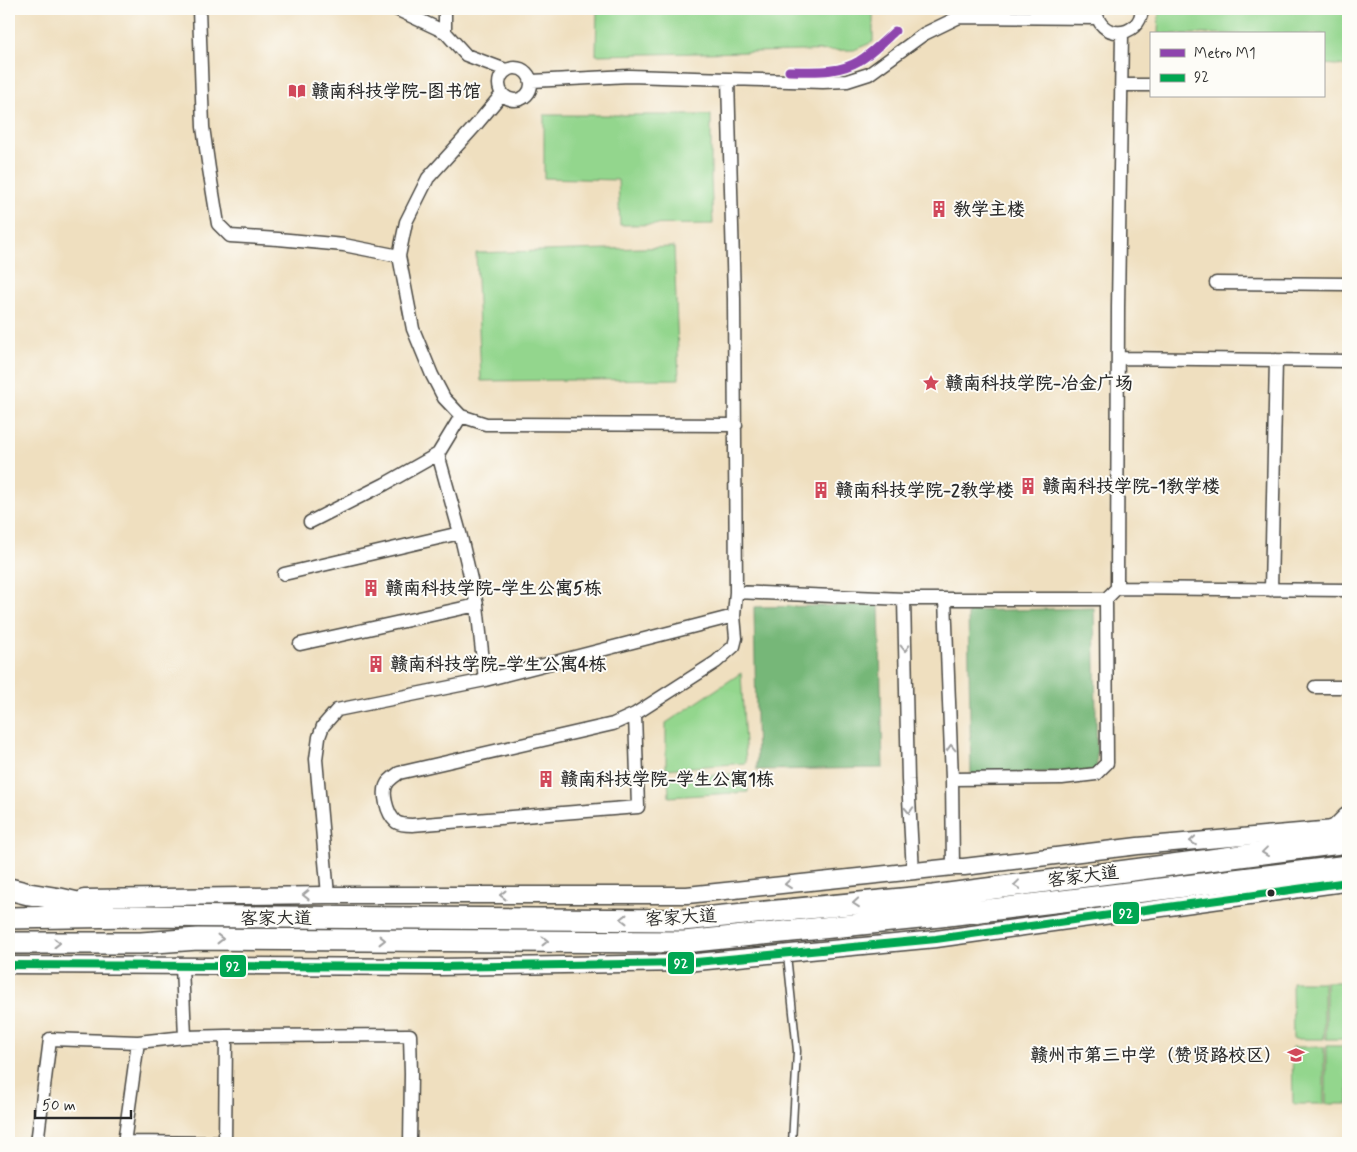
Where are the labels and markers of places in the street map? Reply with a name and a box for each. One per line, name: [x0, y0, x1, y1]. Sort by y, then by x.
place label: 赣南科技学院-图书馆: [311, 80, 481, 104]
library icon: 赣南科技学院-图书馆: [287, 81, 307, 101]
place label: 教学主楼: [953, 198, 1025, 222]
building icon: 教学主楼: [929, 199, 949, 219]
place label: 赣南科技学院-冶金广场: [945, 372, 1133, 396]
place icon: 赣南科技学院-冶金广场: [921, 373, 941, 393]
place label: 赣南科技学院-1教学楼: [1042, 475, 1220, 499]
building icon: 赣南科技学院-1教学楼: [1018, 476, 1038, 496]
place label: 赣南科技学院-2教学楼: [835, 479, 1014, 503]
building icon: 赣南科技学院-2教学楼: [811, 480, 831, 500]
place label: 赣南科技学院-学生公寓5栋: [385, 577, 602, 601]
building icon: 赣南科技学院-学生公寓5栋: [361, 578, 381, 598]
place label: 赣南科技学院-学生公寓4栋: [390, 653, 607, 677]
building icon: 赣南科技学院-学生公寓4栋: [366, 654, 386, 674]
place label: 赣南科技学院-学生公寓1栋: [560, 768, 774, 792]
building icon: 赣南科技学院-学生公寓1栋: [536, 769, 556, 789]
unlabelled marker: [1266, 888, 1276, 898]
place label: 赣州市第三中学（赞贤路校区）: [1030, 1044, 1282, 1068]
school or university icon: 赣州市第三中学（赞贤路校区）: [1286, 1045, 1306, 1065]

